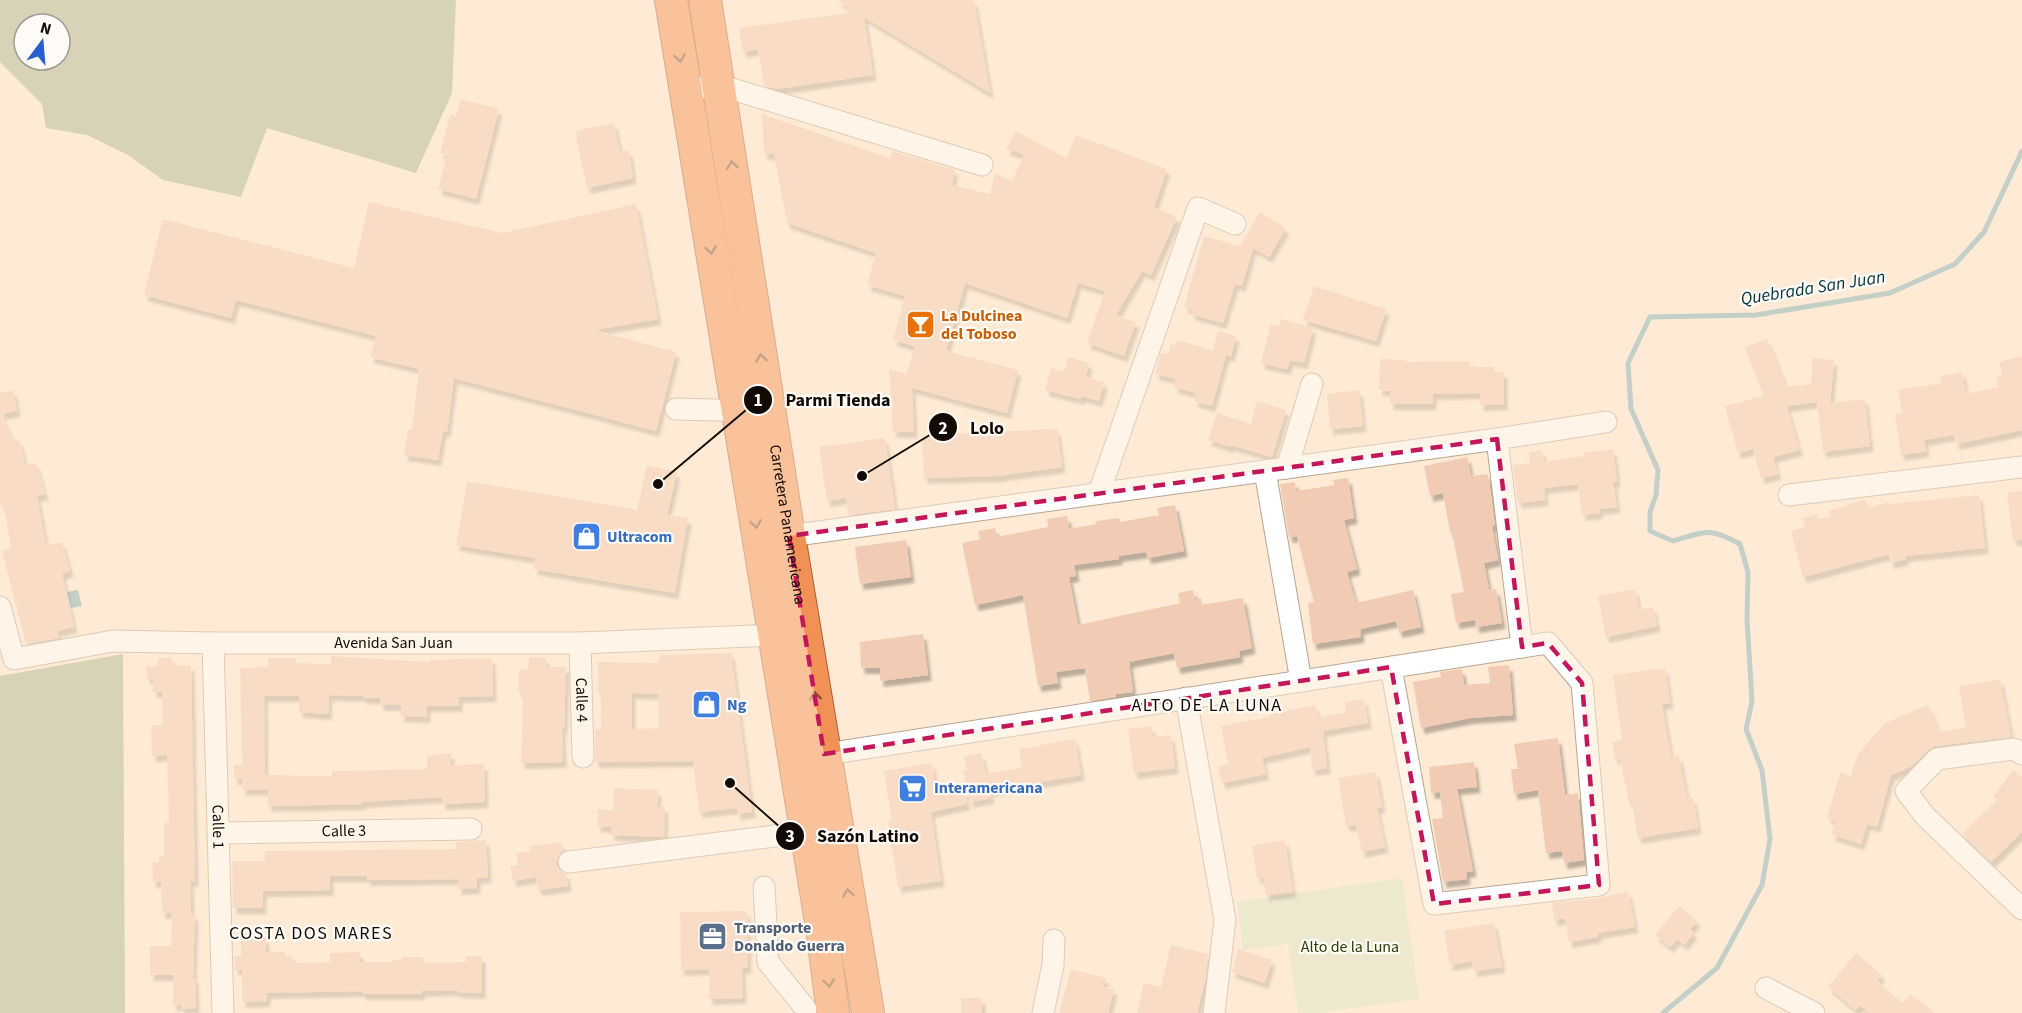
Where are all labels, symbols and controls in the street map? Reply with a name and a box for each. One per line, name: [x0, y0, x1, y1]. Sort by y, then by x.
north arrow: [12, 12, 72, 72]
text: N: [38, 17, 54, 41]
one-way arrow: [673, 52, 686, 62]
one-way arrow: [726, 161, 738, 170]
one-way arrow: [705, 246, 717, 255]
water label: Quebrada San Juan: [1739, 264, 1887, 312]
place label: La Dulcinea del Toboso: [941, 305, 1022, 345]
bar icon: La Dulcinea del Toboso: [904, 309, 936, 341]
one-way arrow: [756, 354, 768, 363]
callout: Parmi Tienda: [743, 382, 903, 418]
text: 1: [753, 388, 763, 413]
text: Parmi Tienda: [785, 388, 891, 413]
callout: Lolo: [928, 409, 1016, 445]
text: 2: [938, 416, 948, 441]
text: Lolo: [970, 416, 1004, 441]
street label: Carretera Panamericana: [764, 443, 811, 606]
one-way arrow: [750, 520, 762, 529]
shop icon: Ultracom: [570, 521, 602, 553]
place label: Ultracom: [607, 526, 672, 548]
street label: Avenida San Juan: [334, 632, 453, 654]
street label: Calle 4: [570, 677, 593, 723]
shop icon: Ng: [690, 689, 722, 721]
one-way arrow: [809, 691, 822, 701]
district label: ALTO DE LA LUNA: [1131, 693, 1283, 718]
place label: Ng: [727, 694, 747, 716]
supermarket icon: Interamericana: [897, 772, 929, 804]
place label: Interamericana: [934, 777, 1043, 799]
street label: Calle 1: [206, 804, 230, 850]
callout: Sazón Latino: [775, 818, 931, 854]
street label: Calle 3: [322, 820, 366, 842]
text: 3: [785, 824, 795, 849]
text: Sazón Latino: [817, 824, 919, 849]
one-way arrow: [842, 888, 855, 898]
place label: Transporte Donaldo Guerra: [734, 917, 845, 957]
district label: COSTA DOS MARES: [229, 921, 393, 946]
office icon: Transporte Donaldo Guerra: [697, 921, 729, 953]
park label: Alto de la Luna: [1301, 936, 1399, 958]
one-way arrow: [822, 978, 835, 987]

